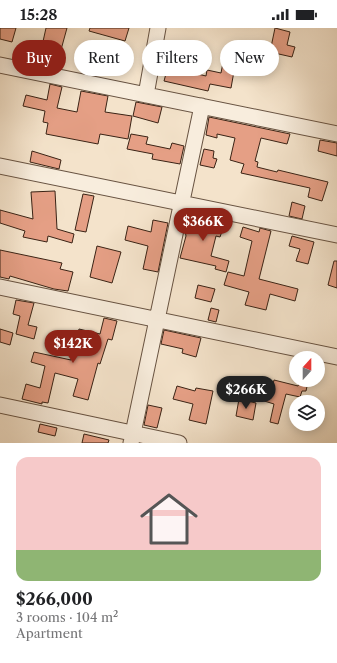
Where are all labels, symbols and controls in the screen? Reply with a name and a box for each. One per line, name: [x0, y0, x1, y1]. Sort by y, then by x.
text: 15:28: [20, 5, 58, 24]
chip: Buy: [12, 40, 66, 76]
chip: Rent: [74, 40, 134, 76]
chip: Filters: [142, 40, 212, 76]
chip: New: [220, 40, 279, 76]
pin: $366K: [175, 208, 231, 242]
text: $366K: [183, 213, 223, 229]
pin: $142K: [45, 330, 101, 364]
text: $142K: [54, 335, 92, 351]
north arrow: [289, 351, 325, 387]
map controls: [289, 351, 325, 431]
pin: $266K: [218, 376, 274, 410]
text: $266K: [226, 381, 266, 397]
button: layers: [289, 395, 325, 431]
icon: home: [133, 483, 205, 555]
text: $266,000: [16, 589, 93, 609]
text: 3 rooms · 104 m²: [16, 609, 118, 625]
text: Apartment: [16, 625, 83, 641]

